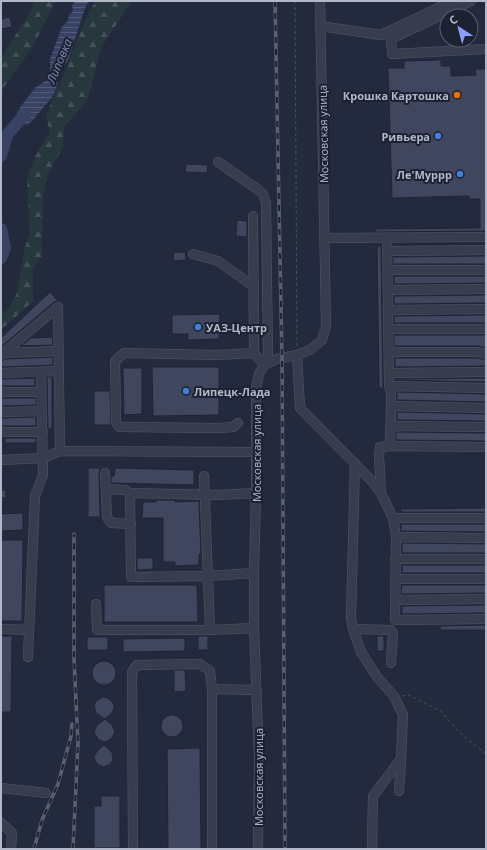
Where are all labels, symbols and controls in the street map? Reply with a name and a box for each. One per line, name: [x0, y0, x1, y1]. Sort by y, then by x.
north arrow: [439, 8, 479, 48]
text: С: [446, 11, 460, 28]
water label: Липовка: [42, 36, 76, 87]
street label: Московская улица: [315, 85, 331, 183]
place label: Крошка Картошка: [343, 88, 449, 103]
marker: Крошка Картошка: [452, 90, 462, 100]
place label: Ривьера: [381, 129, 430, 144]
marker: Ривьера: [433, 131, 443, 141]
place label: Ле'Муррр: [397, 167, 452, 182]
marker: Ле'Муррр: [455, 169, 465, 179]
place label: УАЗ-Центр: [206, 320, 267, 335]
marker: УАЗ-Центр: [193, 322, 203, 332]
place label: Липецк-Лада: [194, 384, 271, 399]
marker: Липецк-Лада: [181, 386, 191, 396]
street label: Московская улица: [249, 404, 264, 502]
street label: Московская улица: [251, 728, 266, 826]

